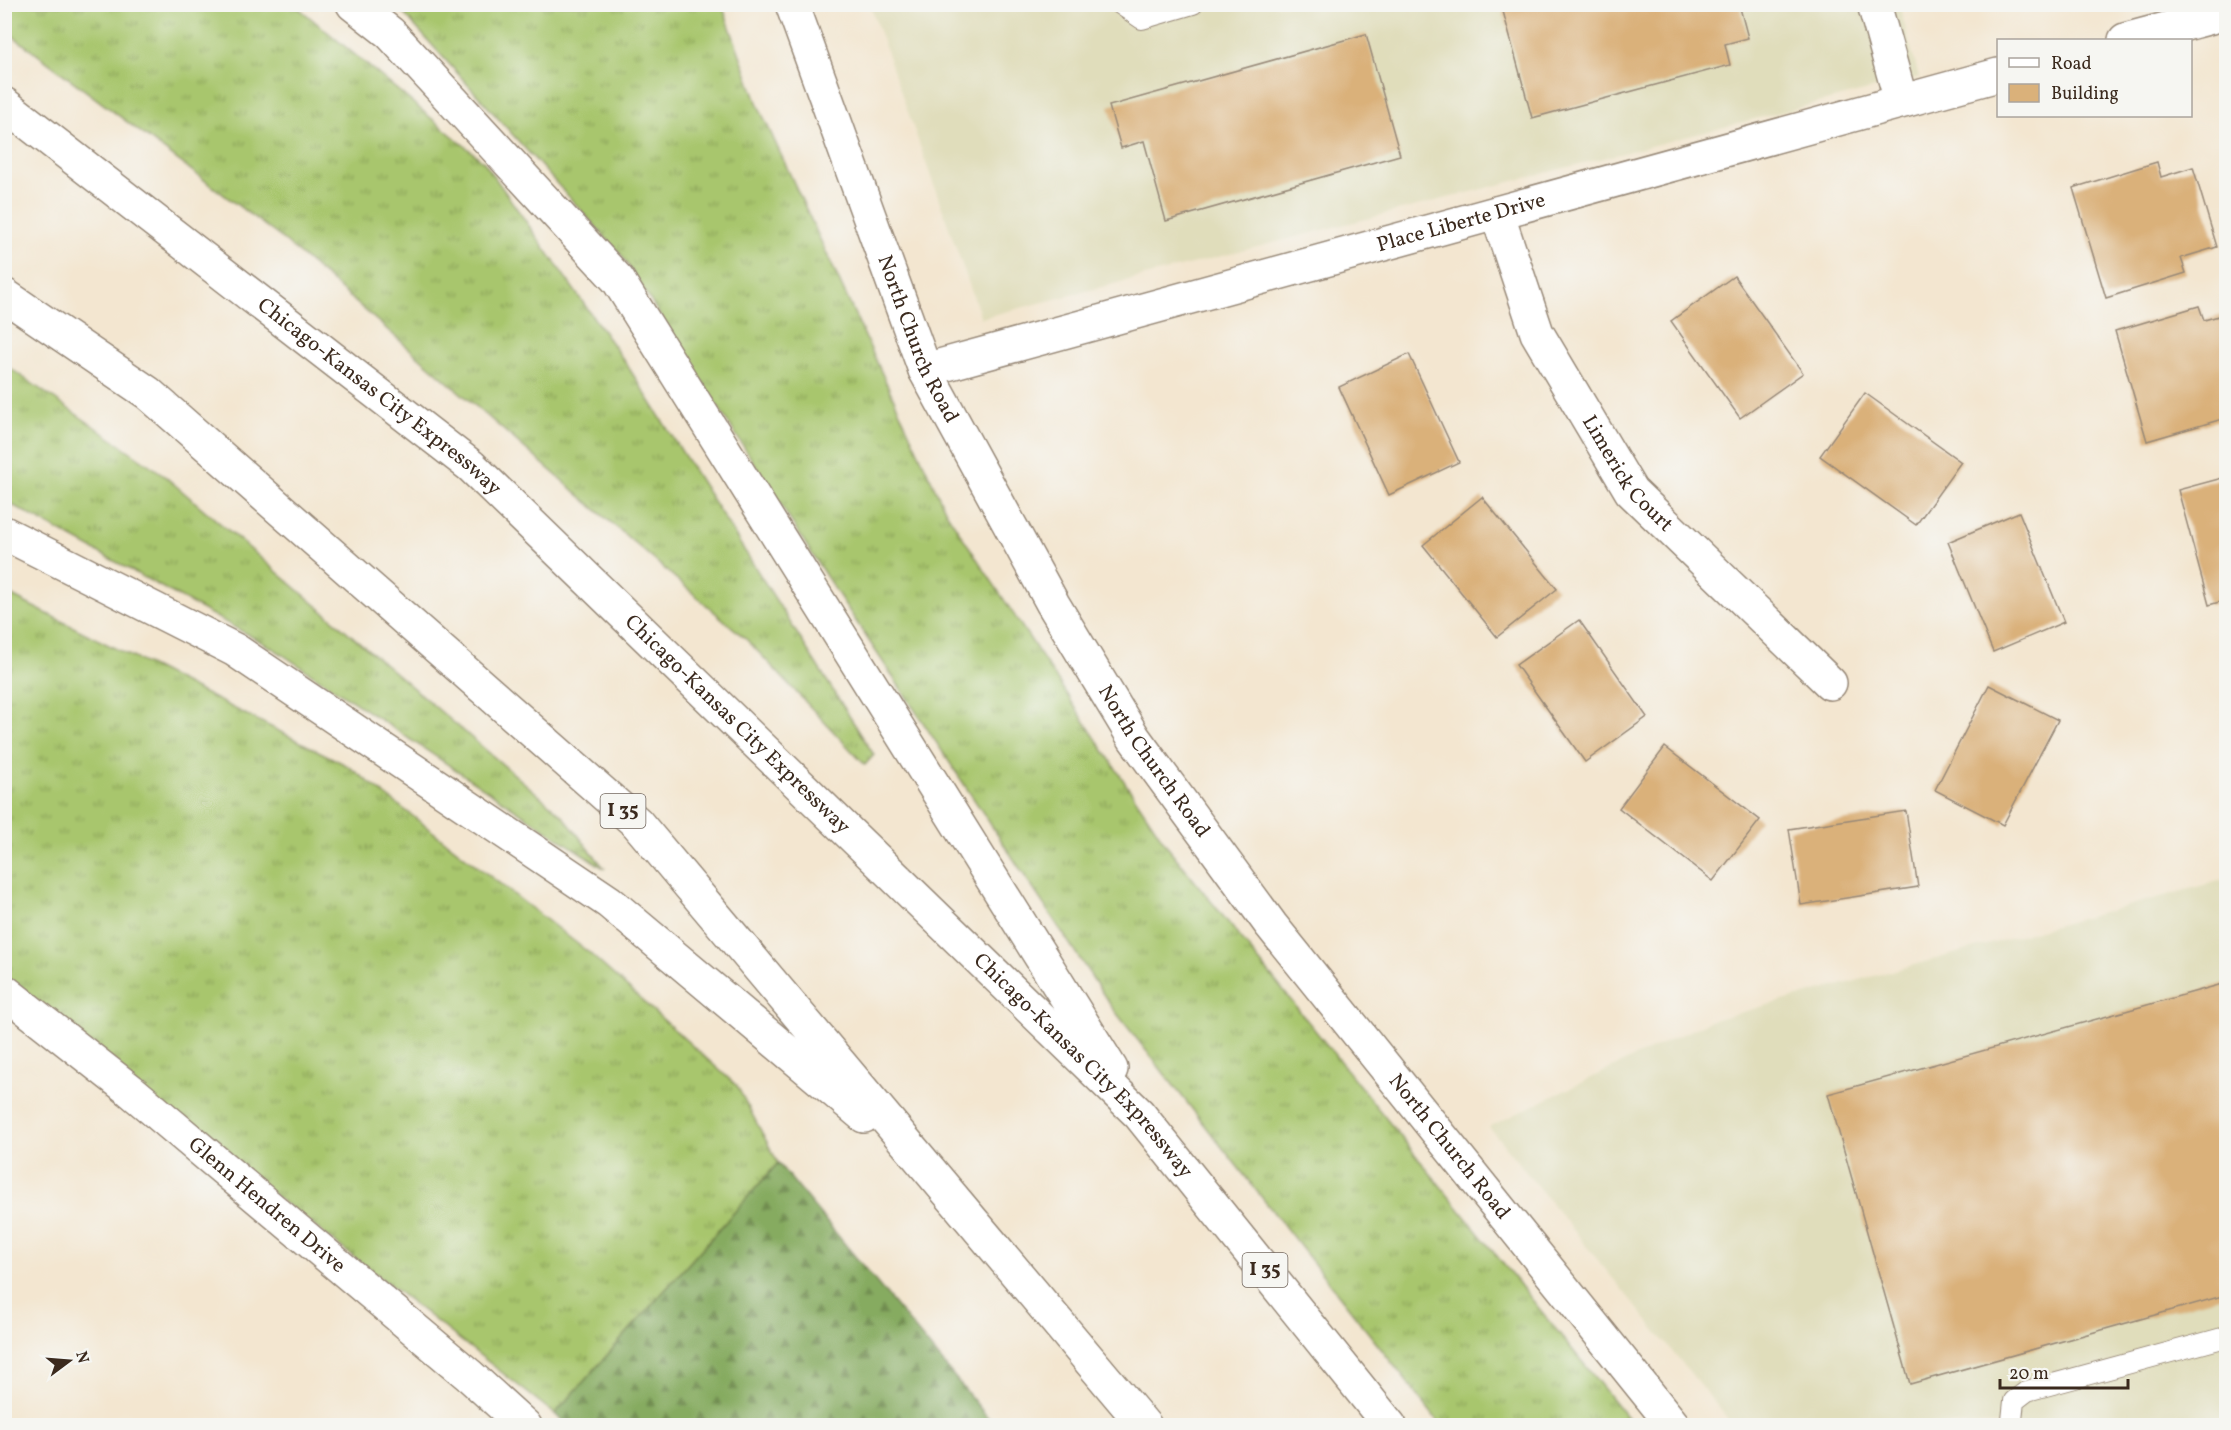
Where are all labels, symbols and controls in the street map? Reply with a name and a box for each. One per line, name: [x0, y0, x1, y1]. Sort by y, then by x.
legend: [1997, 39, 2192, 117]
text: Road: [2051, 52, 2092, 77]
text: Building: [2051, 82, 2119, 107]
street label: Place Liberte Drive: [1374, 186, 1549, 260]
street label: North Church Road: [870, 251, 966, 428]
street label: Chicago-Kansas City Expressway: [251, 291, 508, 503]
street label: Limerick Court: [1575, 410, 1679, 538]
street label: Chicago-Kansas City Expressway: [618, 608, 857, 841]
street label: North Church Road: [1091, 680, 1217, 843]
road number: I 35: [600, 794, 646, 828]
street label: Chicago-Kansas City Expressway: [967, 946, 1200, 1185]
street label: North Church Road: [1382, 1068, 1517, 1226]
street label: Glenn Hendren Drive: [182, 1130, 352, 1280]
road number: I 35: [1242, 1253, 1288, 1287]
north arrow: [39, 1331, 99, 1391]
text: N: [69, 1349, 94, 1366]
scale bar: [2000, 1352, 2128, 1390]
text: 20 m: [2009, 1362, 2049, 1387]

